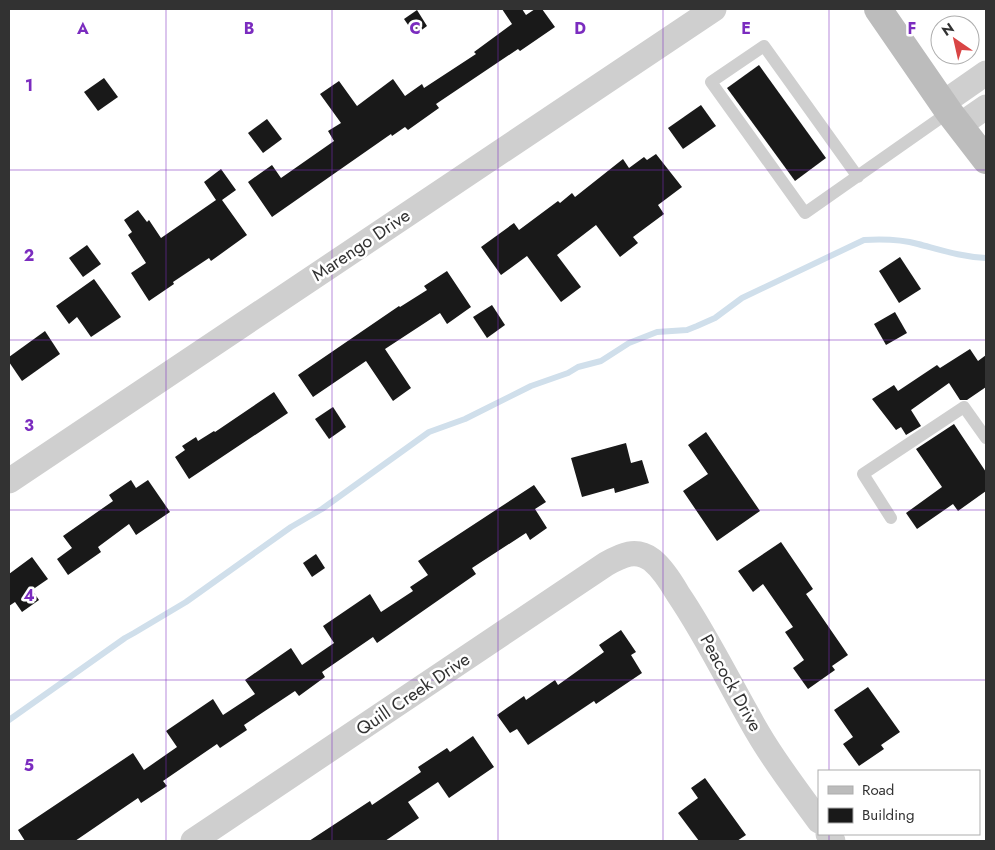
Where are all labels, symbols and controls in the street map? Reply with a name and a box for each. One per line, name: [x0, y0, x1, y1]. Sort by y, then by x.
north arrow: [930, 15, 980, 65]
text: A: [76, 17, 89, 40]
text: B: [244, 17, 254, 40]
text: C: [409, 17, 421, 40]
text: D: [574, 17, 586, 40]
text: E: [741, 17, 751, 40]
text: F: [908, 17, 916, 40]
text: N: [938, 18, 958, 41]
text: 1: [25, 74, 33, 97]
street label: Marengo Drive: [307, 203, 415, 287]
text: 2: [24, 244, 34, 267]
text: 3: [24, 414, 34, 437]
text: 4: [23, 584, 35, 607]
street label: Peacock Drive: [694, 630, 768, 736]
street label: Quill Creek Drive: [351, 646, 475, 742]
text: 5: [24, 754, 34, 777]
legend: [818, 770, 980, 835]
text: Road: [862, 779, 894, 801]
text: Building: [862, 804, 914, 826]

